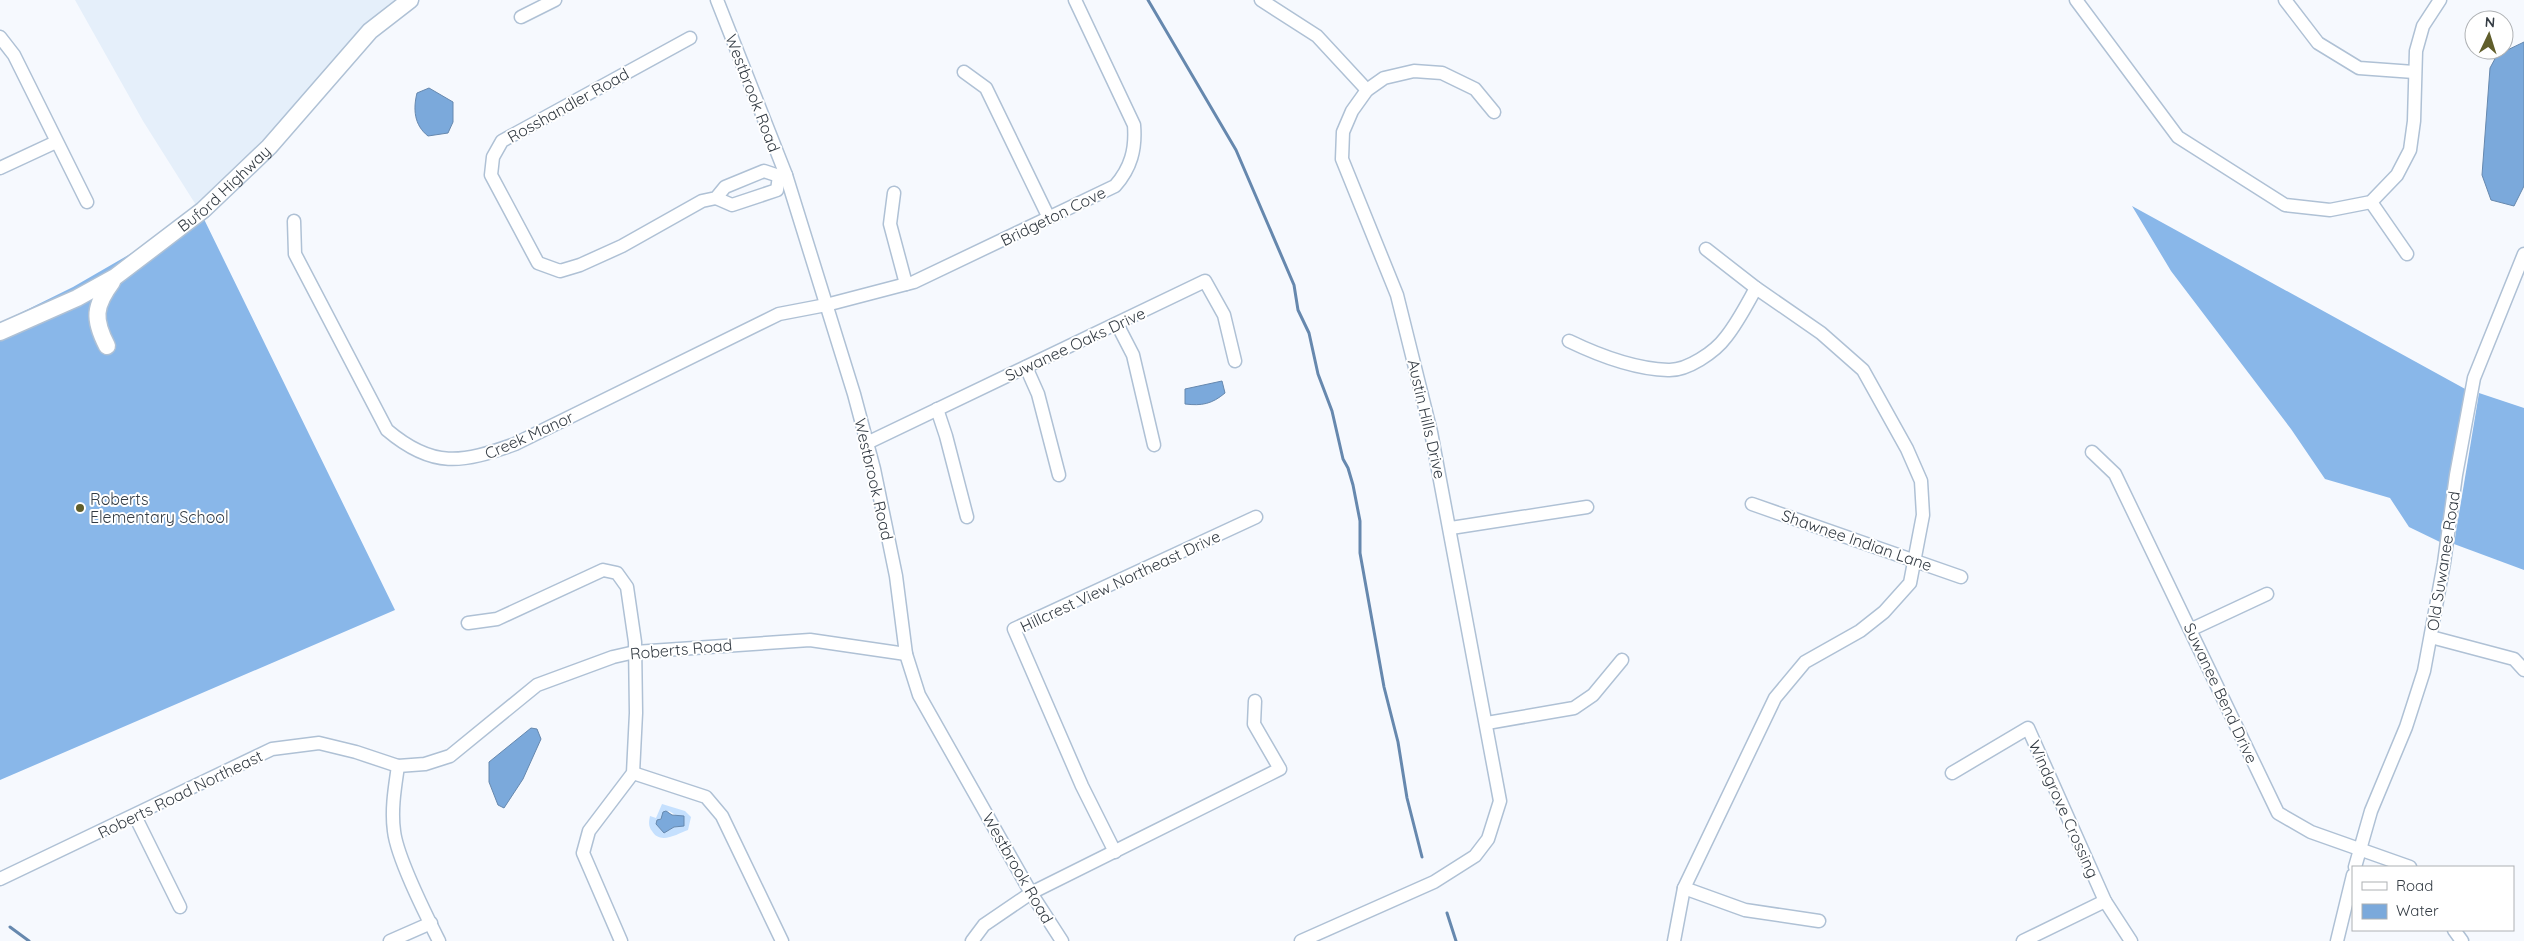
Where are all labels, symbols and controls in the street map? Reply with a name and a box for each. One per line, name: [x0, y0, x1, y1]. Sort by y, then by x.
north arrow: [2464, 10, 2514, 60]
text: N: [2484, 13, 2496, 31]
street label: Westbrook Road: [721, 31, 785, 155]
street label: Rosshandler Road: [504, 63, 632, 147]
street label: Buford Highway: [173, 141, 275, 236]
street label: Bridgeton Cove: [997, 182, 1109, 250]
street label: Suwanee Oaks Drive: [1002, 303, 1148, 385]
street label: Austin Hills Drive: [1404, 357, 1450, 481]
street label: Creek Manor: [481, 406, 577, 464]
street label: Westbrook Road: [850, 416, 898, 542]
place label: Roberts Elementary School: [90, 489, 229, 527]
street label: Old Suwanee Road: [2422, 490, 2464, 632]
marker: Roberts Elementary School: [74, 502, 86, 514]
street label: Shawnee Indian Lane: [1779, 505, 1935, 575]
street label: Hillcrest View Northeast Drive: [1017, 526, 1223, 636]
street label: Suwanee Bend Drive: [2180, 620, 2262, 766]
street label: Roberts Road: [629, 635, 733, 663]
street label: Windgrove Crossing: [2025, 737, 2103, 881]
street label: Roberts Road Northeast: [94, 745, 266, 843]
street label: Westbrook Road: [978, 809, 1058, 927]
legend: [2352, 866, 2514, 931]
text: Road: [2396, 876, 2433, 895]
text: Water: [2396, 901, 2439, 920]

